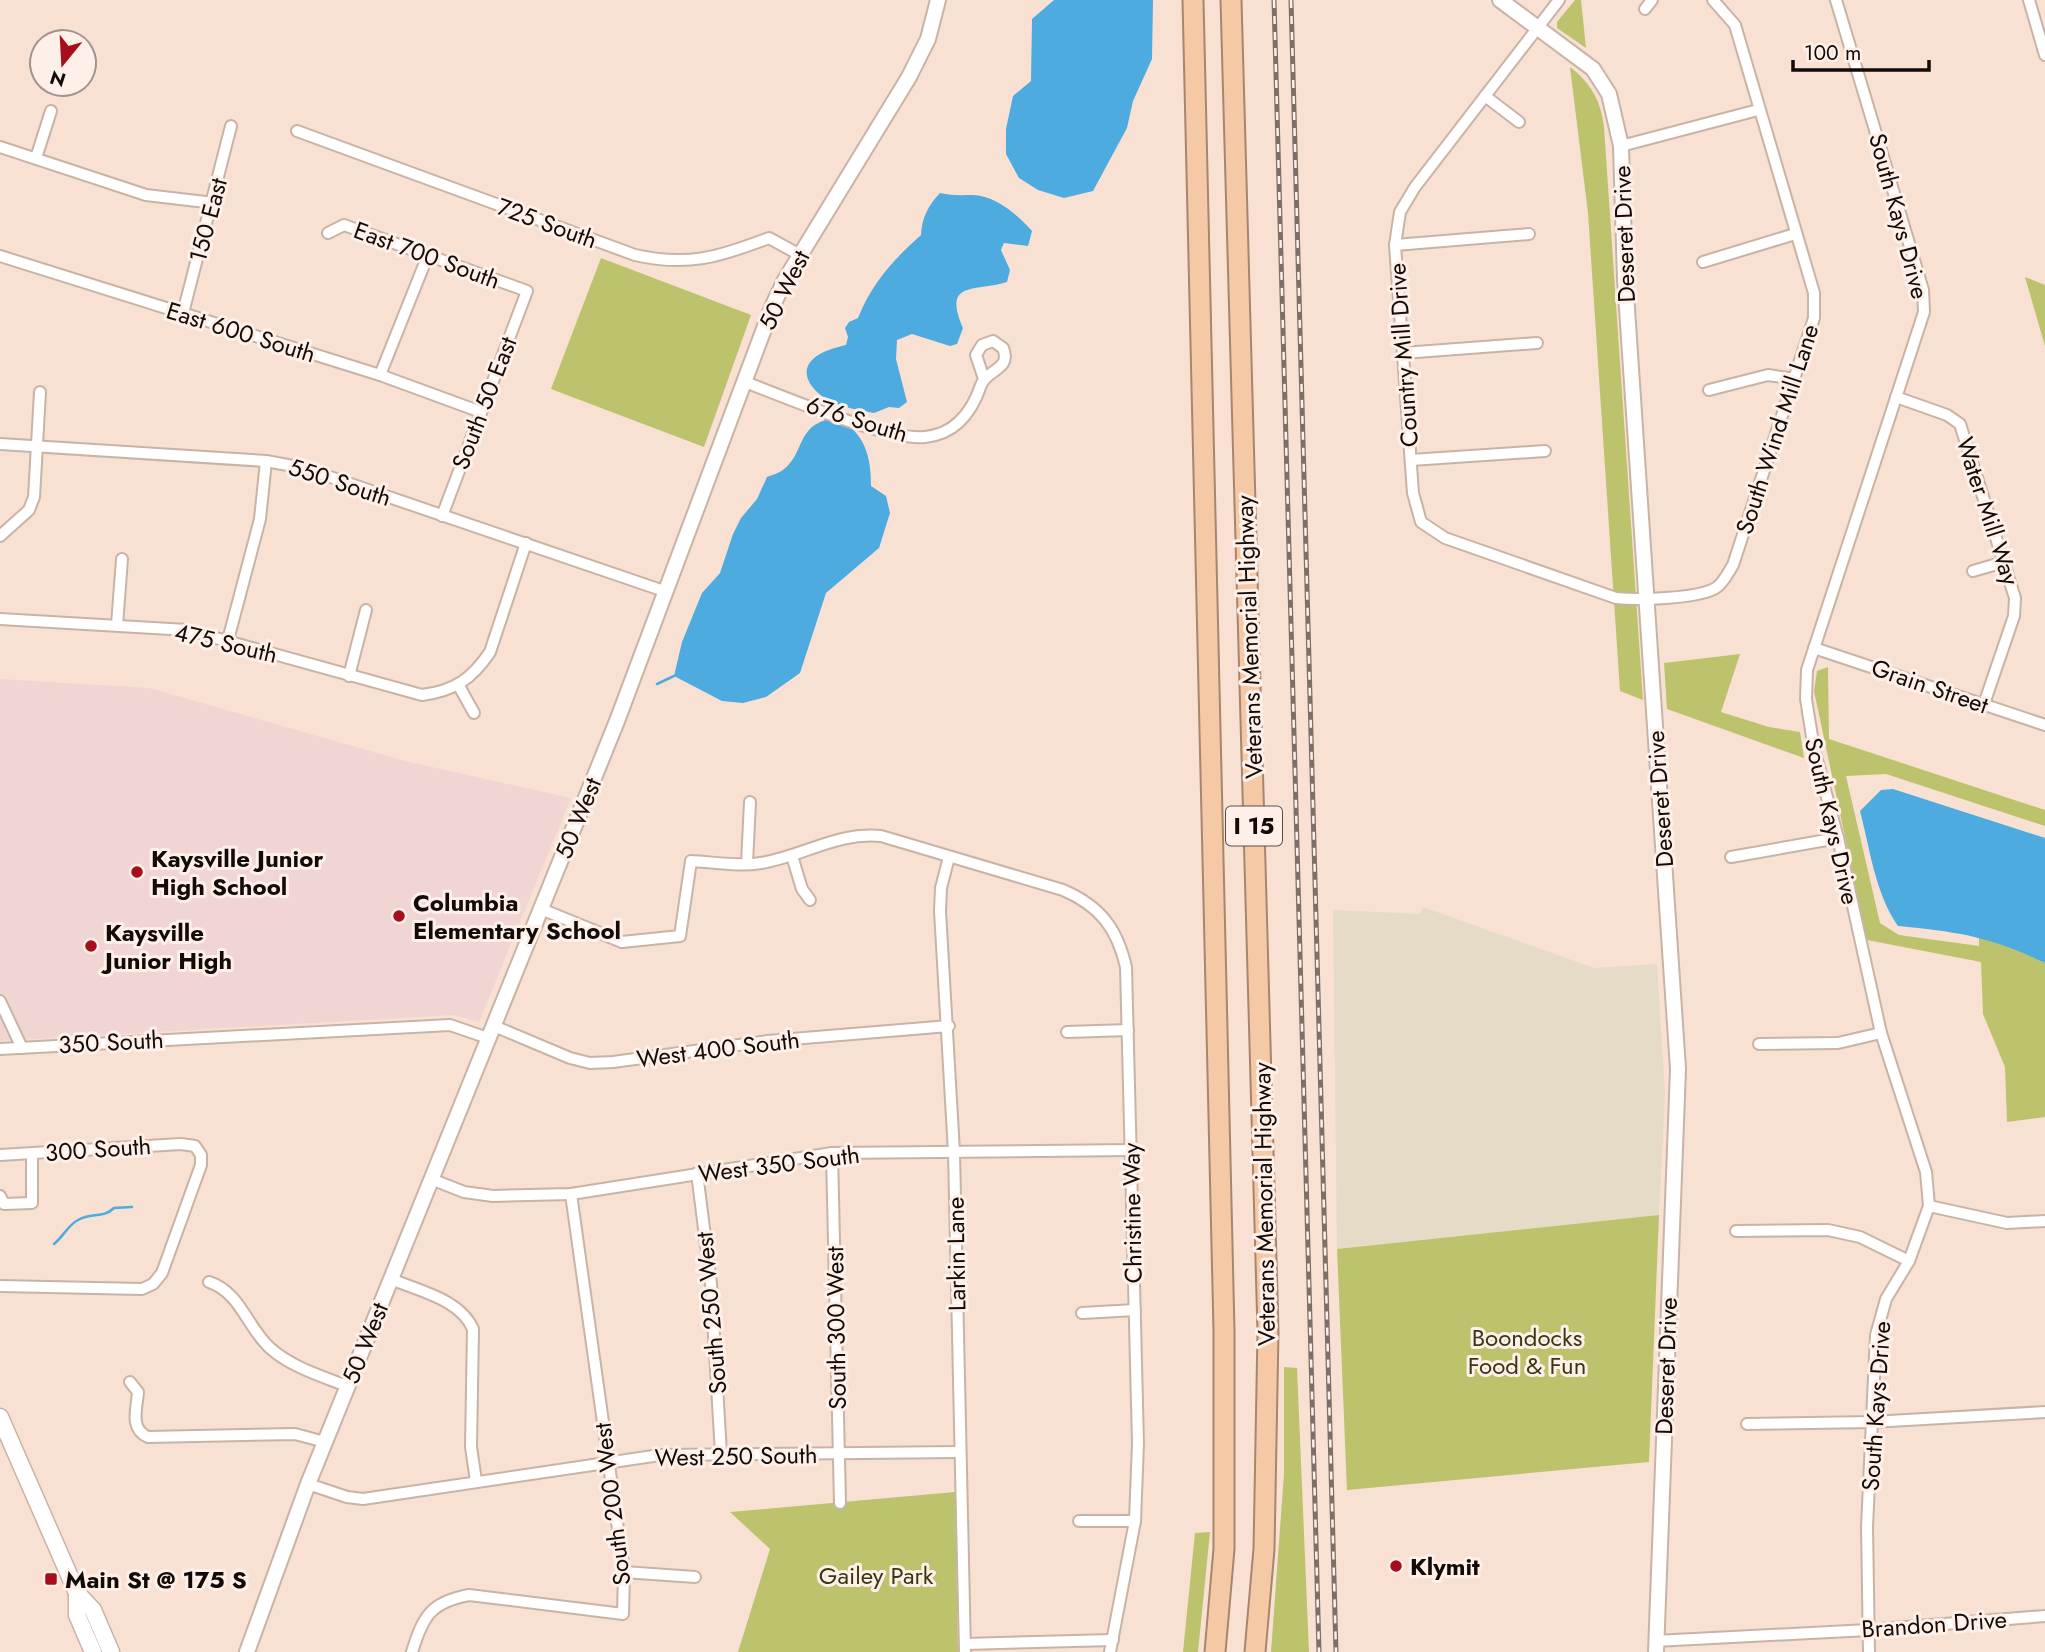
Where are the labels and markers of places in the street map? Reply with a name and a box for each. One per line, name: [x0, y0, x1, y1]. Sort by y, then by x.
place label: Kaysville Junior High School: [151, 841, 323, 904]
marker: Kaysville Junior High School: [129, 864, 145, 880]
place label: Columbia Elementary School: [413, 885, 621, 948]
marker: Columbia Elementary School: [391, 908, 407, 924]
place label: Kaysville Junior High: [101, 915, 232, 978]
marker: Kaysville Junior High: [83, 938, 99, 954]
place label: Klymit: [1410, 1549, 1480, 1584]
marker: Klymit: [1388, 1558, 1404, 1574]
place label: Main St @ 175 S: [65, 1562, 247, 1597]
marker: Main St @ 175 S: [43, 1571, 59, 1587]

